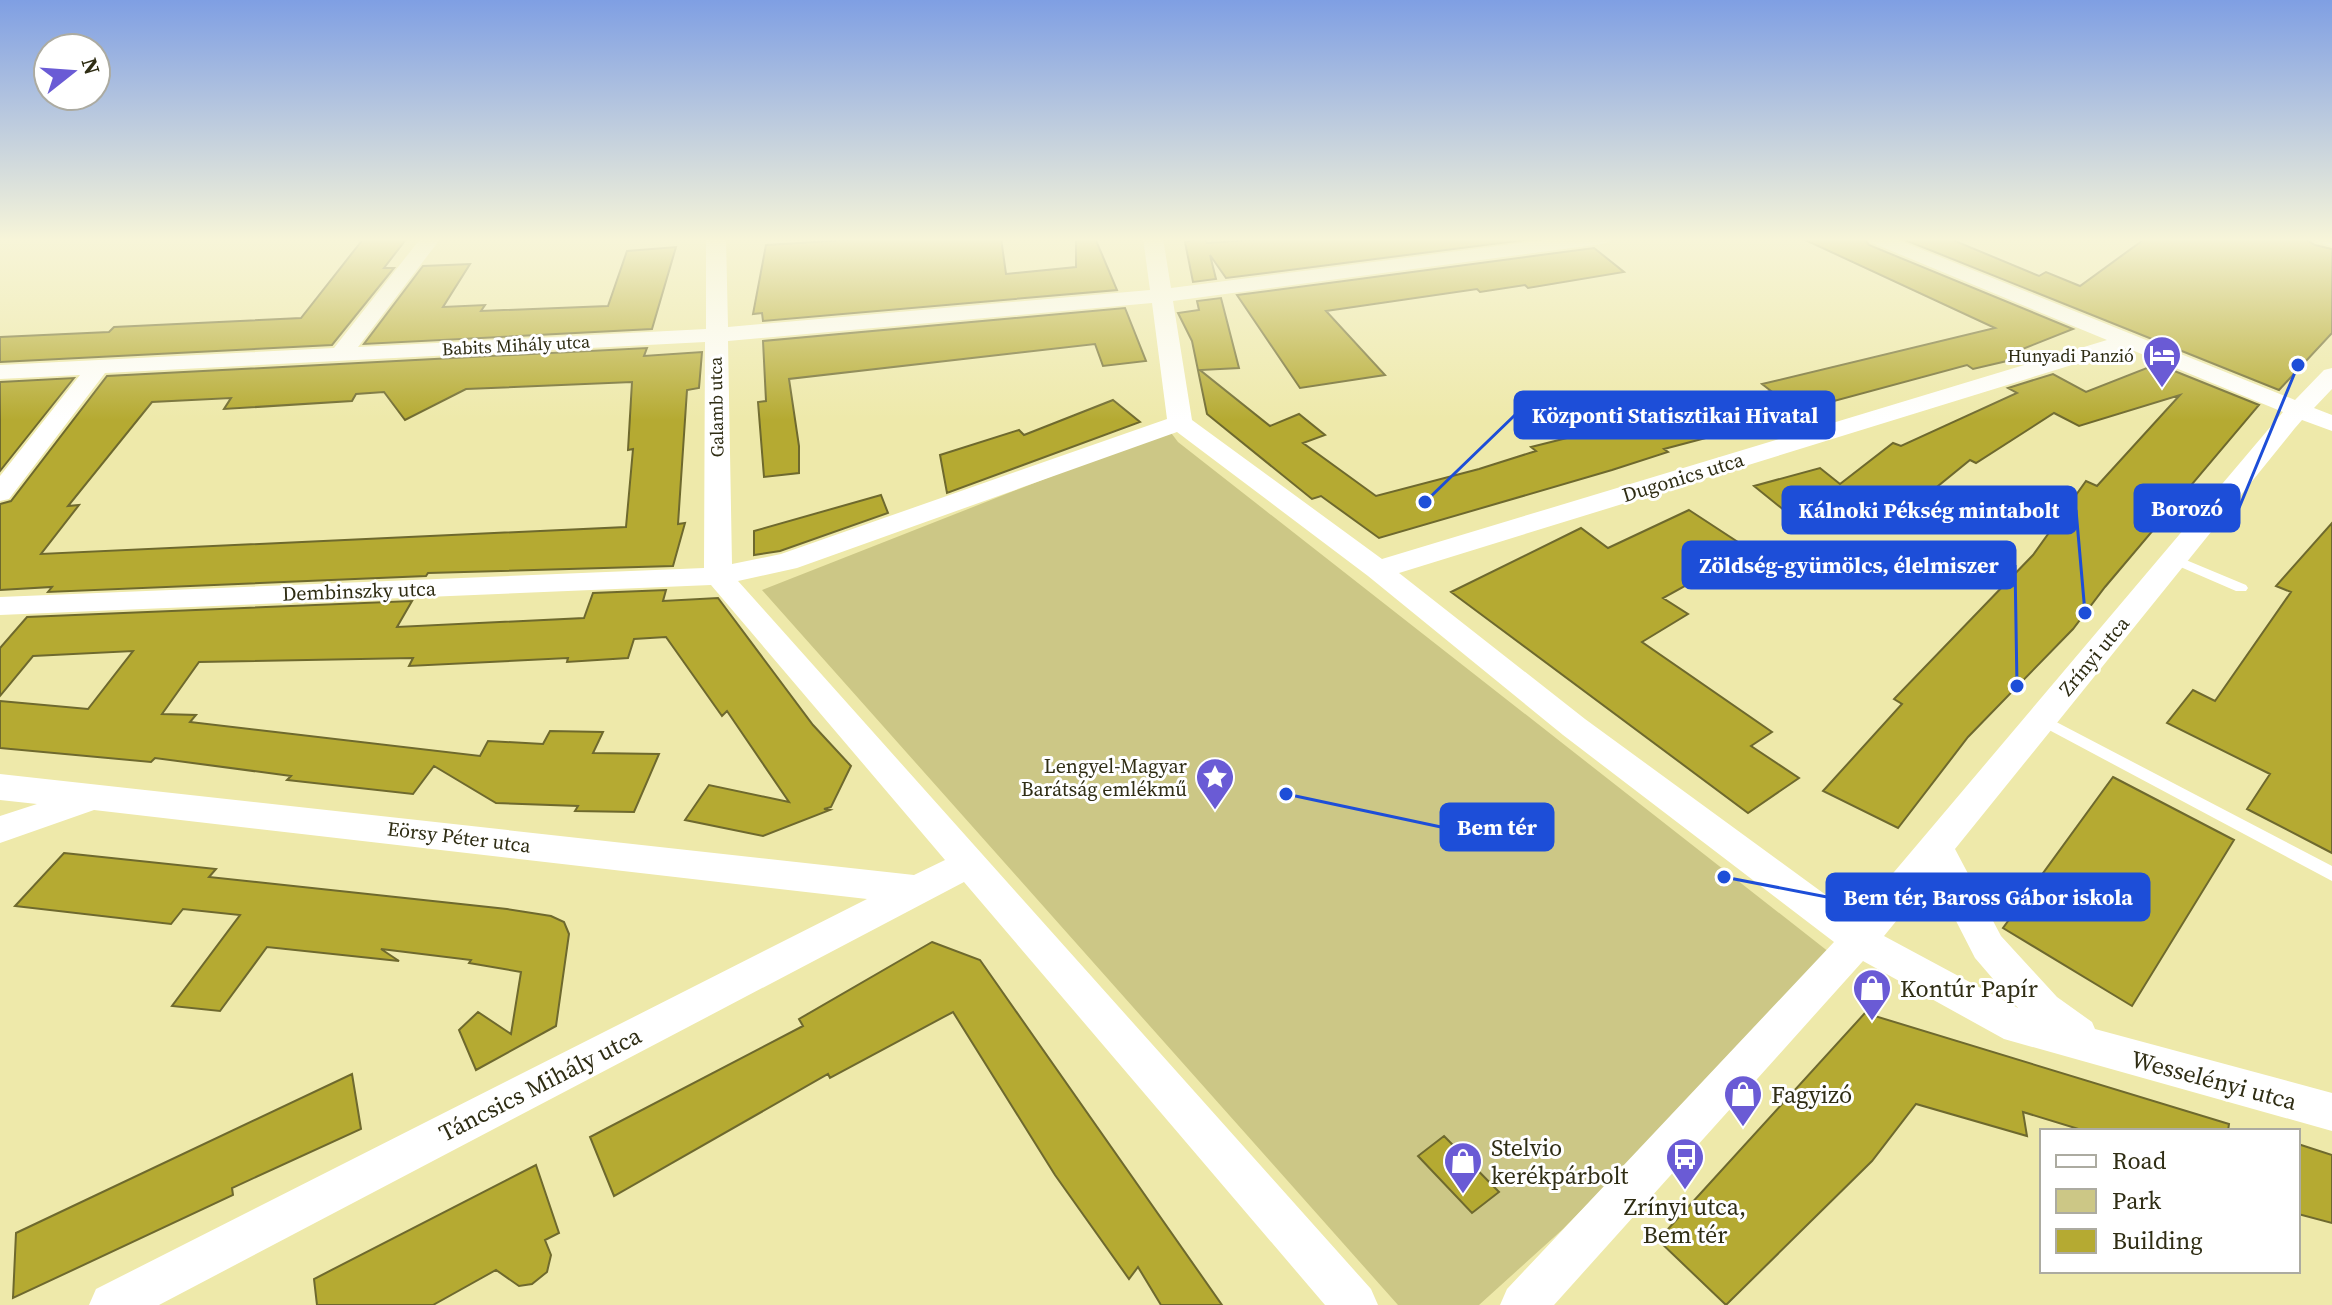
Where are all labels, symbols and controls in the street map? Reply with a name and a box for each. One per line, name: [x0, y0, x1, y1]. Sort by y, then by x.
north arrow: [32, 32, 112, 112]
text: N: [74, 54, 108, 78]
street label: Babits Mihály utca: [441, 329, 592, 361]
hotel icon: Hunyadi Panzió: [2141, 334, 2183, 389]
place label: Hunyadi Panzió: [2007, 343, 2134, 368]
street label: Galamb utca: [703, 356, 729, 458]
callout: Központi Statisztikai Hivatal: [1515, 392, 1834, 438]
text: Központi Statisztikai Hivatal: [1532, 400, 1818, 430]
street label: Dugonics utca: [1619, 445, 1748, 509]
callout: Borozó: [2135, 485, 2239, 531]
callout: Kálnoki Pékség mintabolt: [1783, 487, 2076, 533]
text: Borozó: [2151, 493, 2223, 523]
text: Kálnoki Pékség mintabolt: [1799, 495, 2061, 525]
callout: Zöldség-gyümölcs, élelmiszer: [1683, 542, 2015, 588]
text: Zöldség-gyümölcs, élelmiszer: [1699, 550, 1999, 580]
street label: Dembinszky utca: [282, 574, 437, 608]
street label: Zrínyi utca: [2052, 610, 2136, 702]
place label: Lengyel-Magyar Barátság emlékmű: [1021, 752, 1188, 803]
place icon: Lengyel-Magyar Barátság emlékmű: [1194, 756, 1236, 811]
callout: Bem tér: [1441, 804, 1553, 850]
text: Bem tér: [1457, 812, 1538, 842]
street label: Eörsy Péter utca: [386, 814, 533, 860]
callout: Bem tér, Baross Gábor iskola: [1827, 874, 2149, 920]
text: Bem tér, Baross Gábor iskola: [1843, 882, 2133, 912]
shop icon: Kontúr Papír: [1851, 967, 1893, 1022]
place label: Kontúr Papír: [1900, 972, 2038, 1005]
street label: Táncsics Mihály utca: [433, 1018, 648, 1149]
street label: Wesselényi utca: [2127, 1042, 2301, 1118]
shop icon: Fagyizó: [1722, 1073, 1764, 1128]
place label: Fagyizó: [1771, 1078, 1852, 1111]
legend: [2040, 1129, 2300, 1273]
place label: Stelvio kerékpárbolt: [1491, 1131, 1629, 1192]
bus stop icon: Zrínyi utca, Bem tér: [1664, 1136, 1706, 1191]
shop icon: Stelvio kerékpárbolt: [1442, 1140, 1484, 1195]
text: Road: [2112, 1144, 2167, 1177]
text: Park: [2112, 1184, 2162, 1217]
place label: Zrínyi utca, Bem tér: [1624, 1190, 1746, 1251]
text: Building: [2112, 1224, 2203, 1257]

